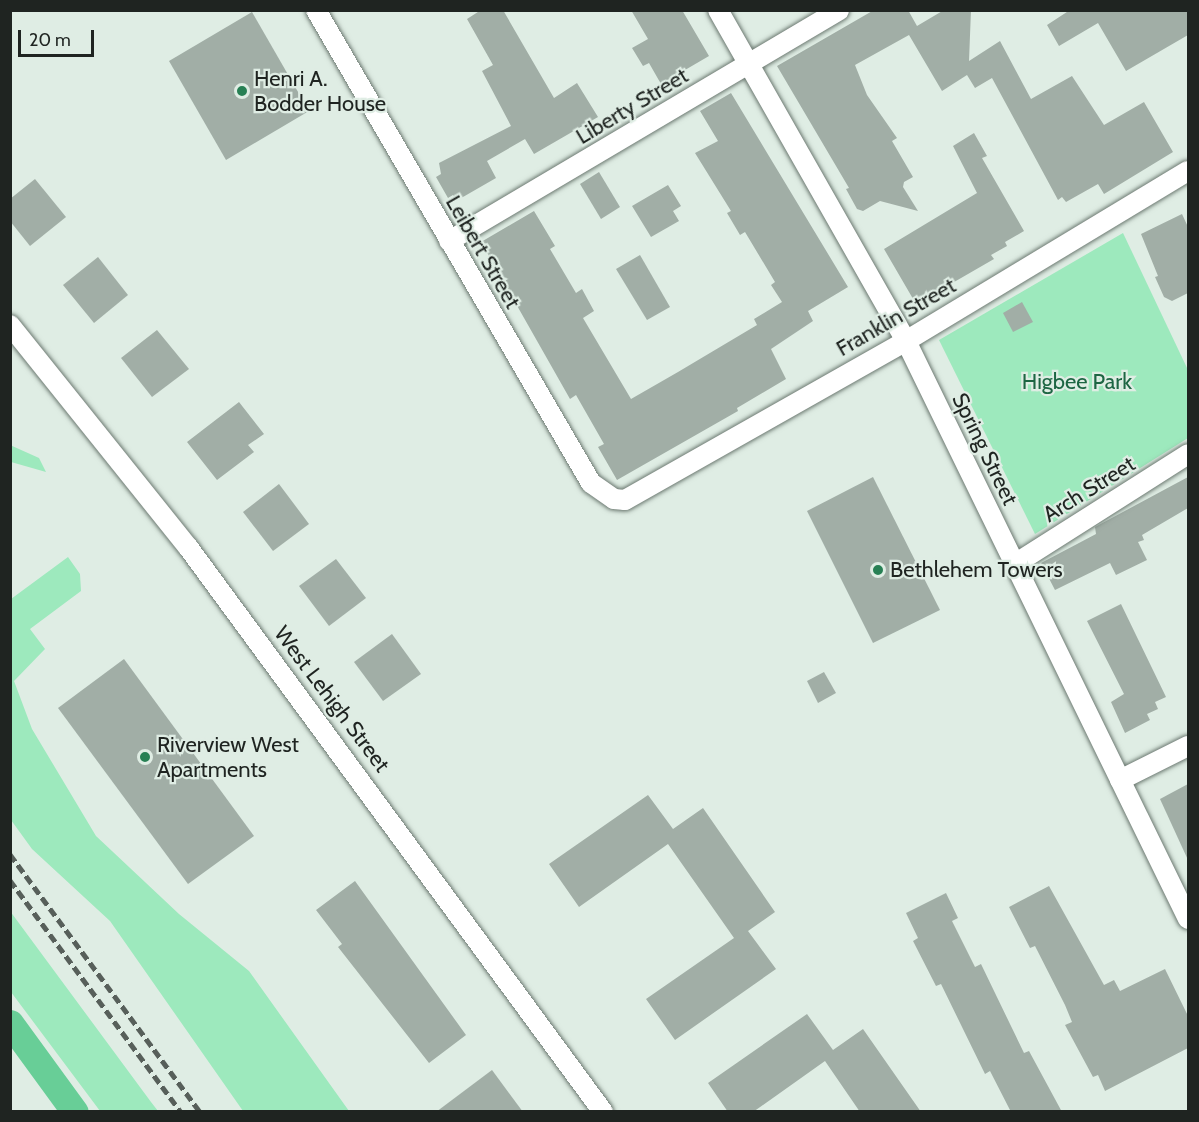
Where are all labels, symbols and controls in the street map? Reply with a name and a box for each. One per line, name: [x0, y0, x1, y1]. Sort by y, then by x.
scale bar: [21, 18, 98, 56]
text: 20 m: [29, 29, 71, 51]
street label: Liberty Street: [571, 62, 693, 150]
place label: Henri A. Bodder House: [254, 65, 386, 116]
marker: Henri A. Bodder House: [235, 84, 249, 98]
street label: Leibert Street: [440, 191, 526, 313]
street label: Franklin Street: [832, 272, 960, 362]
park label: Higbee Park: [1022, 369, 1132, 395]
street label: Spring Street: [947, 389, 1023, 509]
street label: Arch Street: [1038, 450, 1140, 528]
place label: Bethlehem Towers: [890, 557, 1063, 583]
marker: Bethlehem Towers: [871, 563, 885, 577]
street label: West Lehigh Street: [269, 621, 395, 777]
place label: Riverview West Apartments: [157, 731, 299, 782]
marker: Riverview West Apartments: [138, 750, 152, 764]

